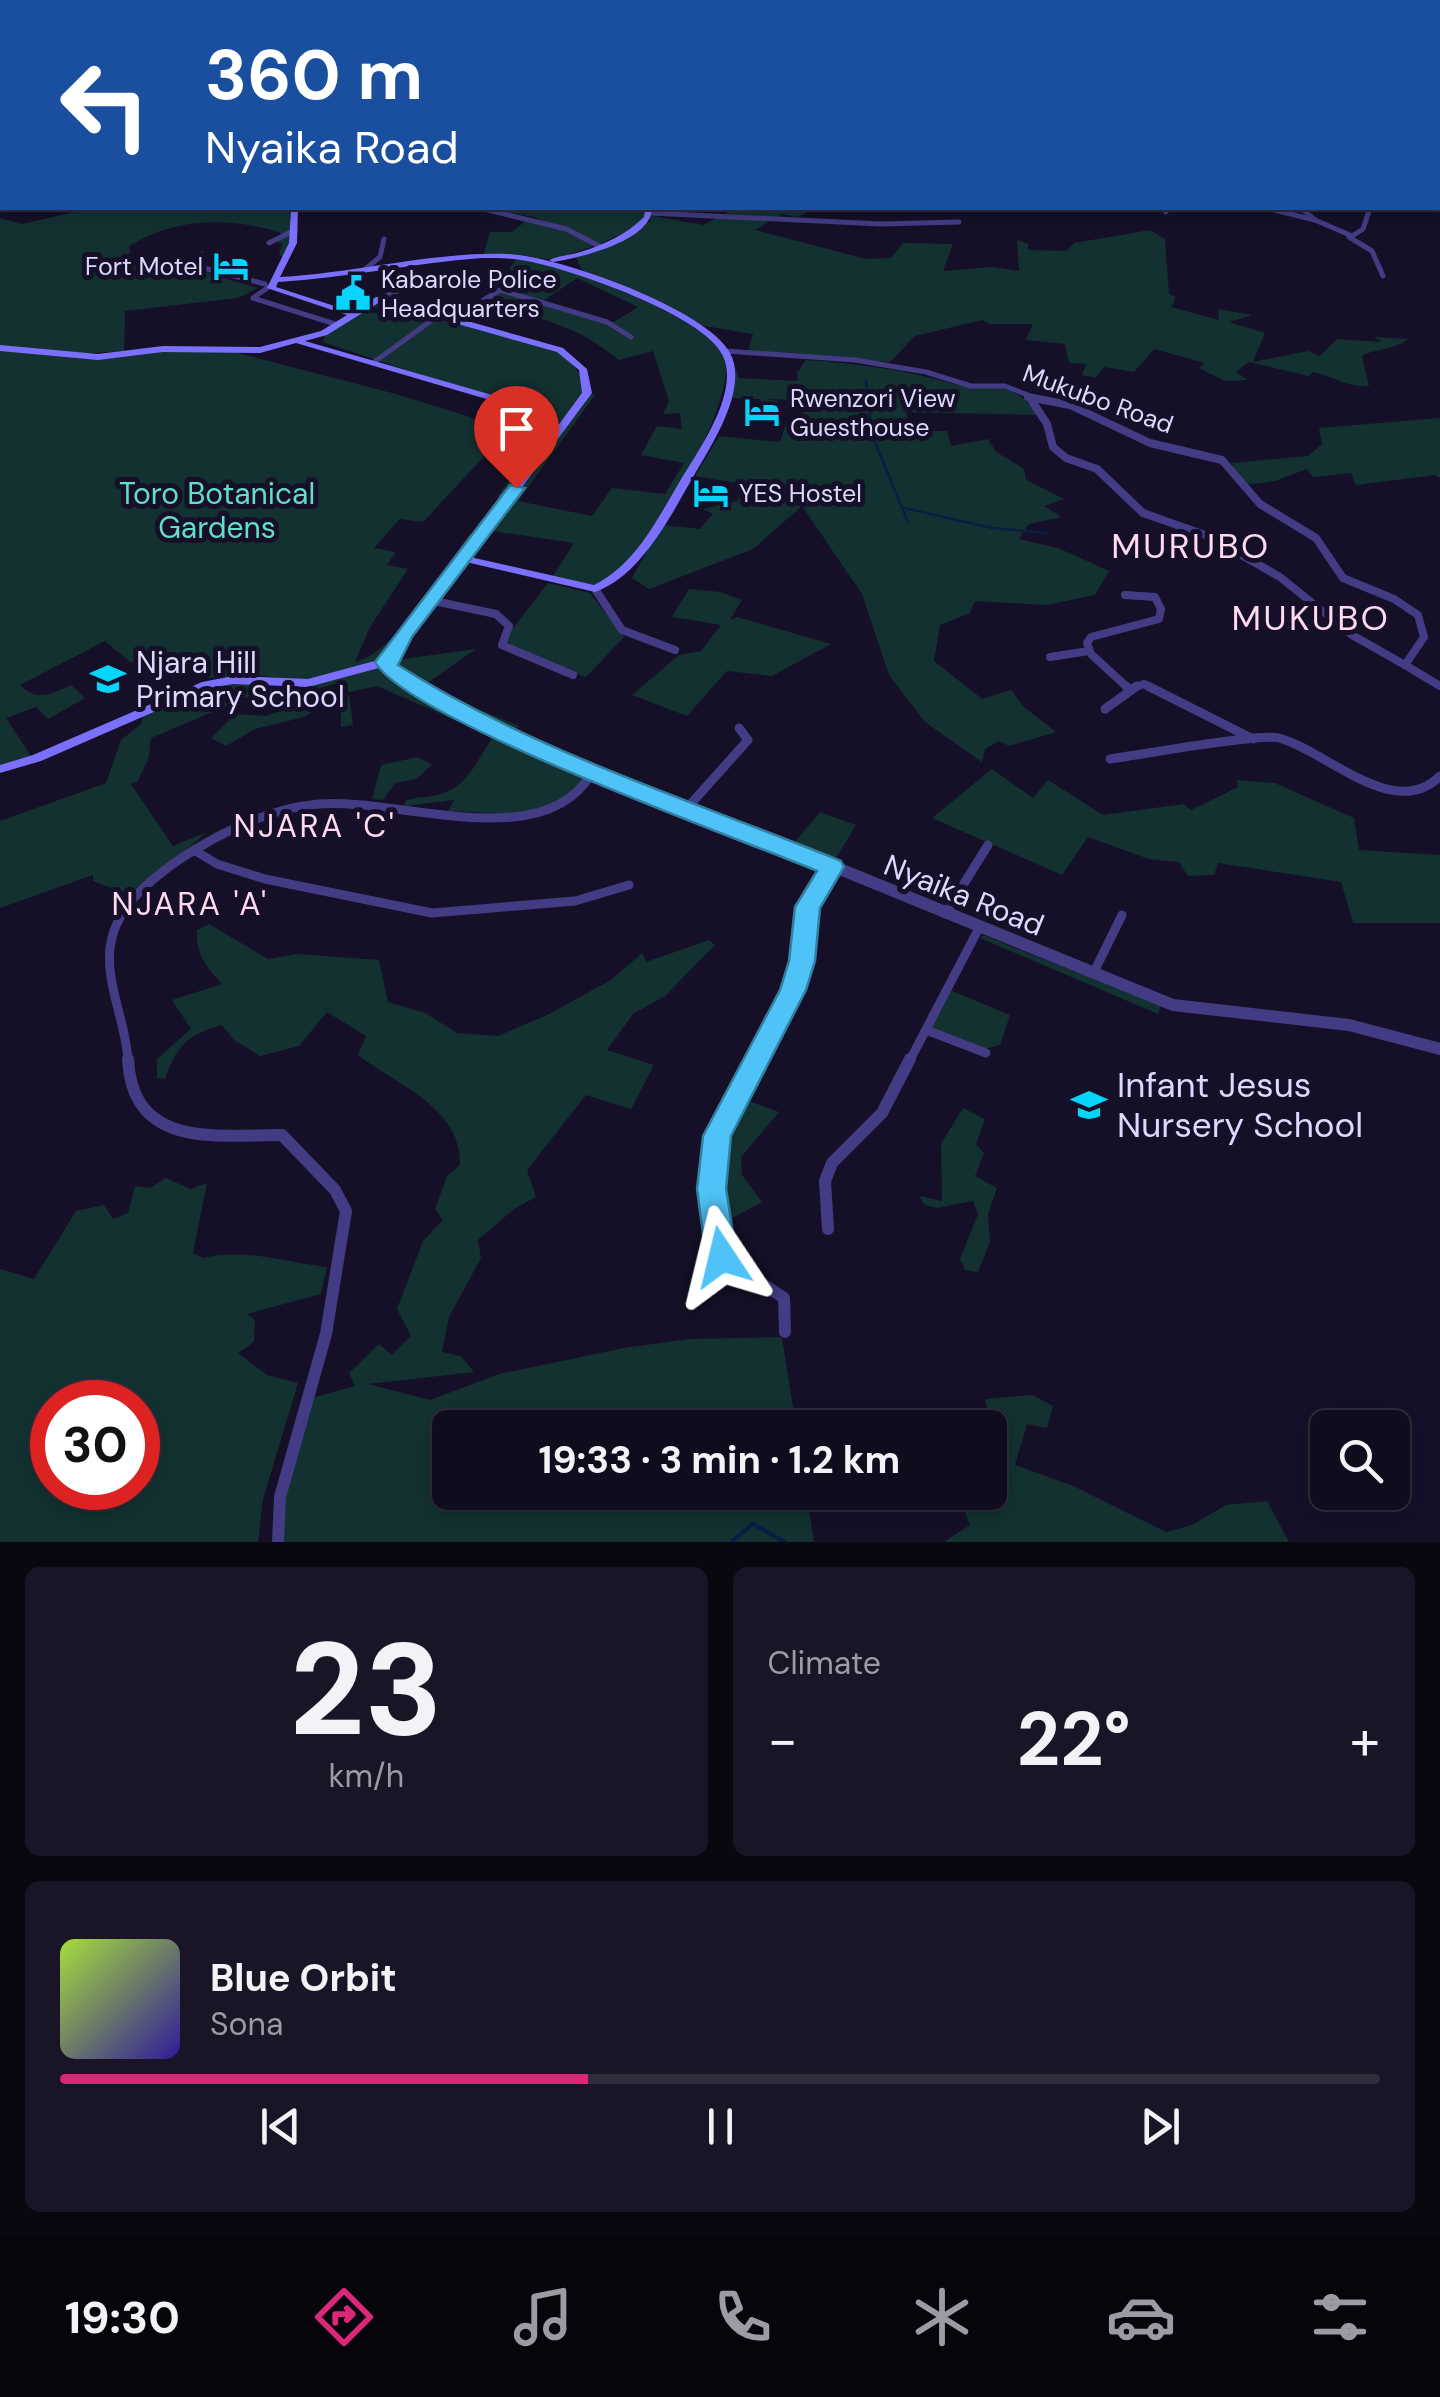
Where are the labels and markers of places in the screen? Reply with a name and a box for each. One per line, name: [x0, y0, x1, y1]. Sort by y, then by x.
hotel icon: Fort Motel: [212, 247, 250, 285]
place label: Fort Motel: [85, 250, 203, 283]
place label: Kabarole Police Headquarters: [381, 263, 557, 325]
public building icon: Kabarole Police Headquarters: [334, 274, 372, 312]
place label: Rwenzori View Guesthouse: [790, 382, 956, 444]
pin: [474, 386, 559, 489]
hotel icon: Rwenzori View Guesthouse: [743, 393, 781, 431]
hotel icon: YES Hostel: [692, 474, 730, 512]
place label: YES Hostel: [739, 477, 862, 510]
place label: Njara Hill Primary School: [136, 643, 345, 716]
school or university icon: Njara Hill Primary School: [89, 660, 127, 698]
place label: Infant Jesus Nursery School: [1117, 1062, 1363, 1148]
school or university icon: Infant Jesus Nursery School: [1070, 1086, 1108, 1124]

